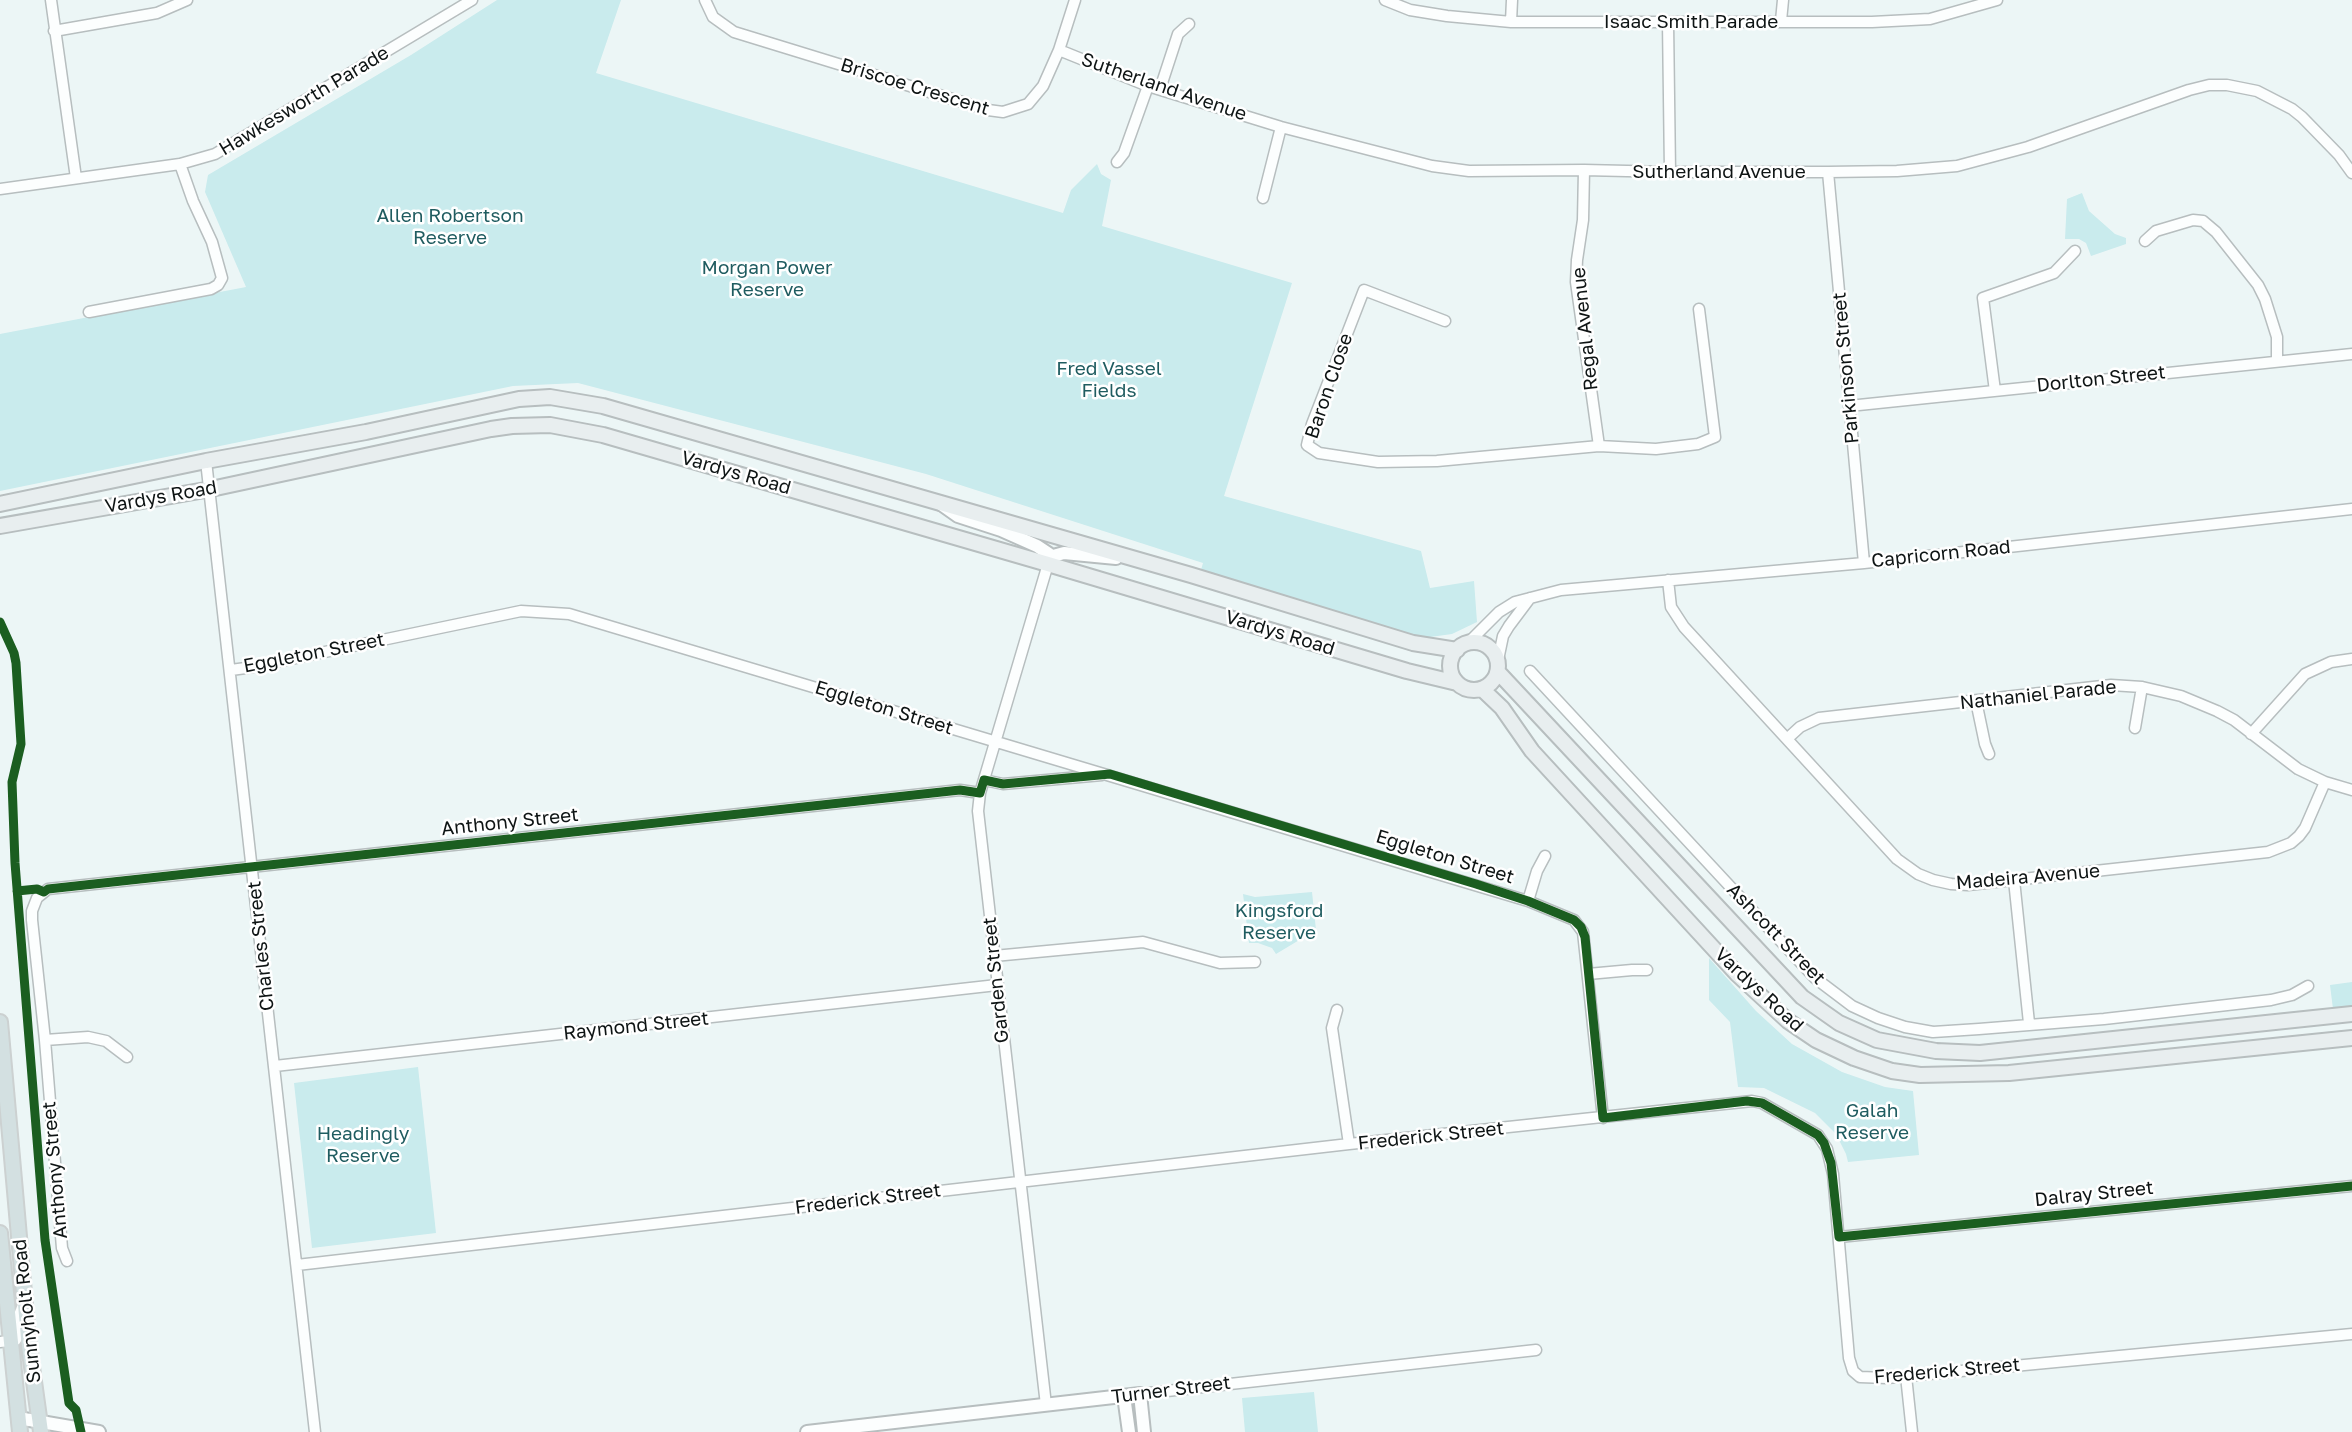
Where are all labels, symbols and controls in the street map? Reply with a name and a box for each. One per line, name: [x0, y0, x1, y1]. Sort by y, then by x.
street label: Isaac Smith Parade: [1604, 11, 1778, 33]
street label: Hawkesworth Parade: [215, 41, 393, 161]
street label: Sutherland Avenue: [1078, 48, 1250, 126]
street label: Briscoe Crescent: [838, 54, 992, 120]
street label: Sutherland Avenue: [1632, 161, 1806, 183]
park label: Allen Robertson Reserve: [376, 205, 524, 249]
park label: Morgan Power Reserve: [702, 257, 832, 301]
street label: Regal Avenue: [1567, 266, 1603, 392]
street label: Parkinson Street: [1828, 291, 1864, 445]
street label: Baron Close: [1300, 330, 1358, 442]
park label: Fred Vassel Fields: [1056, 358, 1162, 402]
street label: Dorlton Street: [2035, 361, 2167, 397]
street label: Vardys Road: [678, 446, 794, 500]
street label: Vardys Road: [103, 476, 219, 518]
street label: Capricorn Road: [1870, 535, 2012, 573]
street label: Vardys Road: [1223, 606, 1337, 660]
street label: Eggleton Street: [241, 628, 387, 678]
street label: Nathaniel Parade: [1959, 675, 2117, 715]
street label: Eggleton Street: [812, 676, 956, 740]
street label: Anthony Street: [440, 803, 580, 841]
street label: Eggleton Street: [1373, 825, 1517, 889]
street label: Madeira Avenue: [1955, 859, 2101, 895]
street label: Ashcott Street: [1722, 879, 1830, 989]
street label: Charles Street: [243, 880, 279, 1012]
park label: Kingsford Reserve: [1235, 900, 1323, 944]
street label: Garden Street: [978, 916, 1014, 1044]
street label: Vardys Road: [1710, 943, 1808, 1037]
street label: Raymond Street: [562, 1007, 710, 1045]
street label: Anthony Street: [38, 1100, 72, 1240]
park label: Galah Reserve: [1835, 1100, 1909, 1144]
street label: Frederick Street: [1357, 1117, 1505, 1155]
park label: Headingly Reserve: [317, 1123, 409, 1167]
street label: Dalray Street: [2033, 1176, 2155, 1212]
street label: Frederick Street: [794, 1179, 942, 1219]
street label: Sunnyholt Road: [8, 1238, 46, 1384]
street label: Frederick Street: [1873, 1353, 2021, 1389]
street label: Turner Street: [1110, 1371, 1232, 1409]

